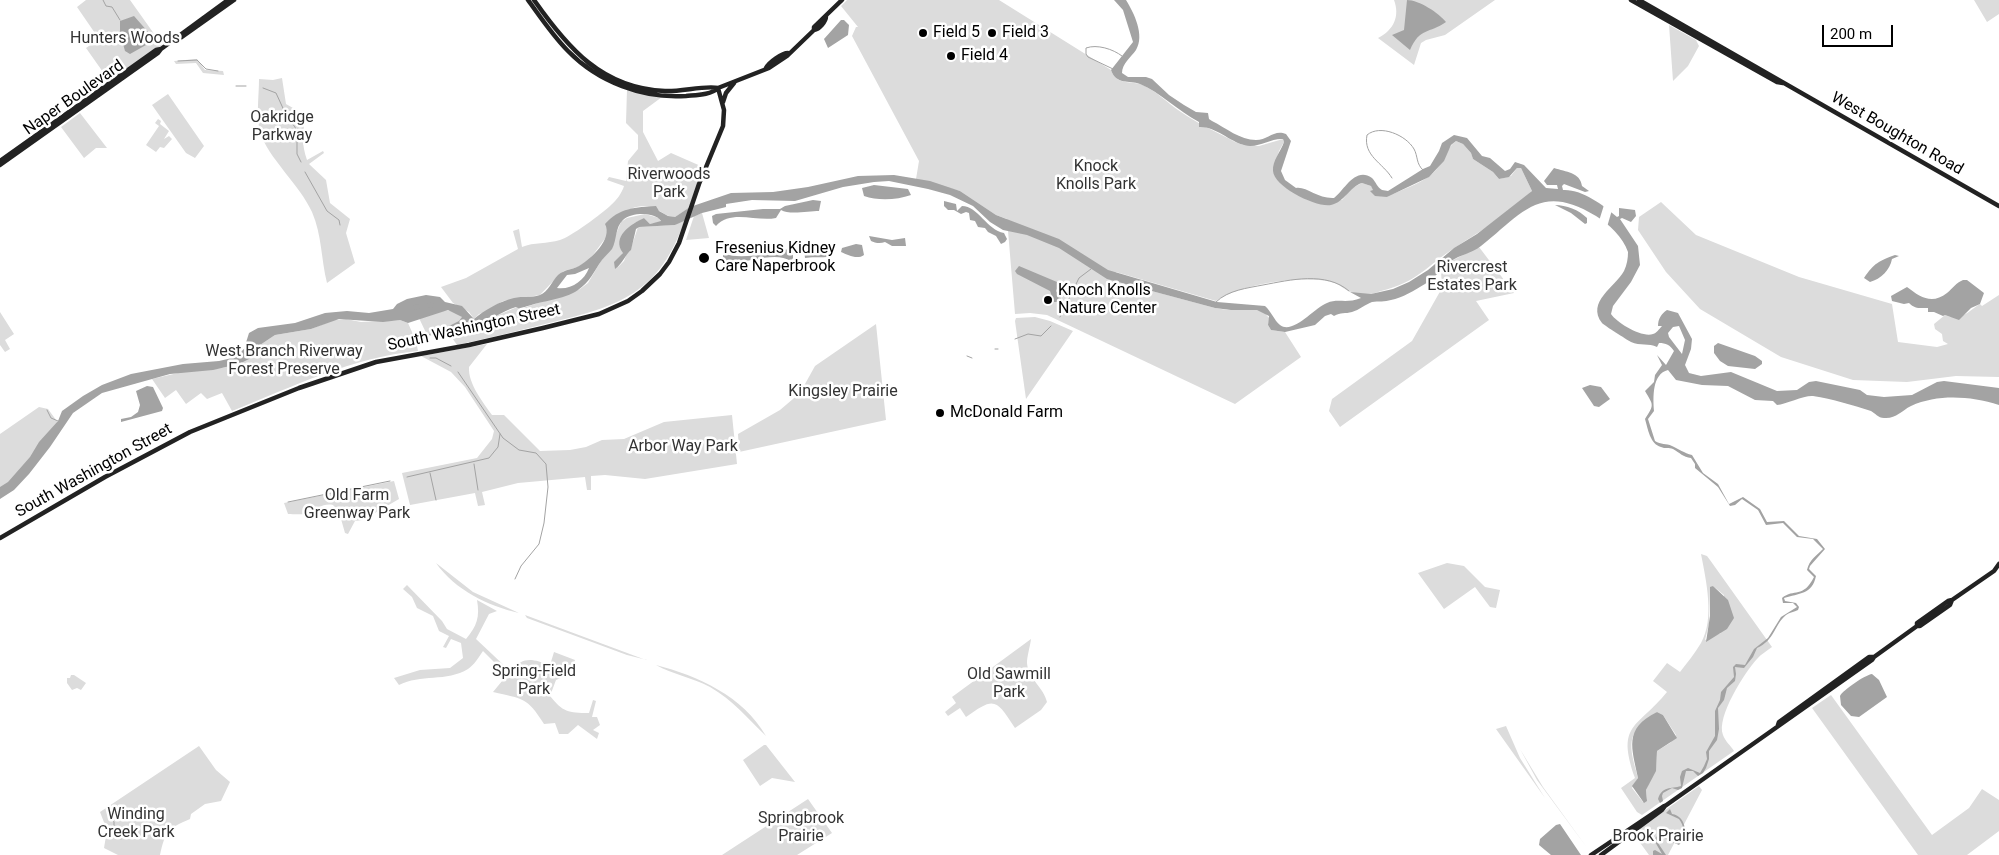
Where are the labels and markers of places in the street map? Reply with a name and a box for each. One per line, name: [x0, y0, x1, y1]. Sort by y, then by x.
place label: Field 5: [933, 23, 980, 43]
place label: Field 3: [1002, 23, 1049, 43]
marker: Field 5: [917, 27, 929, 39]
marker: Field 3: [986, 27, 998, 39]
place label: Field 4: [961, 46, 1008, 66]
marker: Field 4: [945, 50, 957, 62]
place label: Fresenius Kidney Care Naperbrook: [715, 239, 836, 277]
marker: Fresenius Kidney Care Naperbrook: [697, 251, 711, 265]
place label: Knoch Knolls Nature Center: [1058, 281, 1157, 319]
marker: Knoch Knolls Nature Center: [1042, 294, 1054, 306]
place label: McDonald Farm: [950, 403, 1063, 423]
marker: McDonald Farm: [934, 407, 946, 419]

